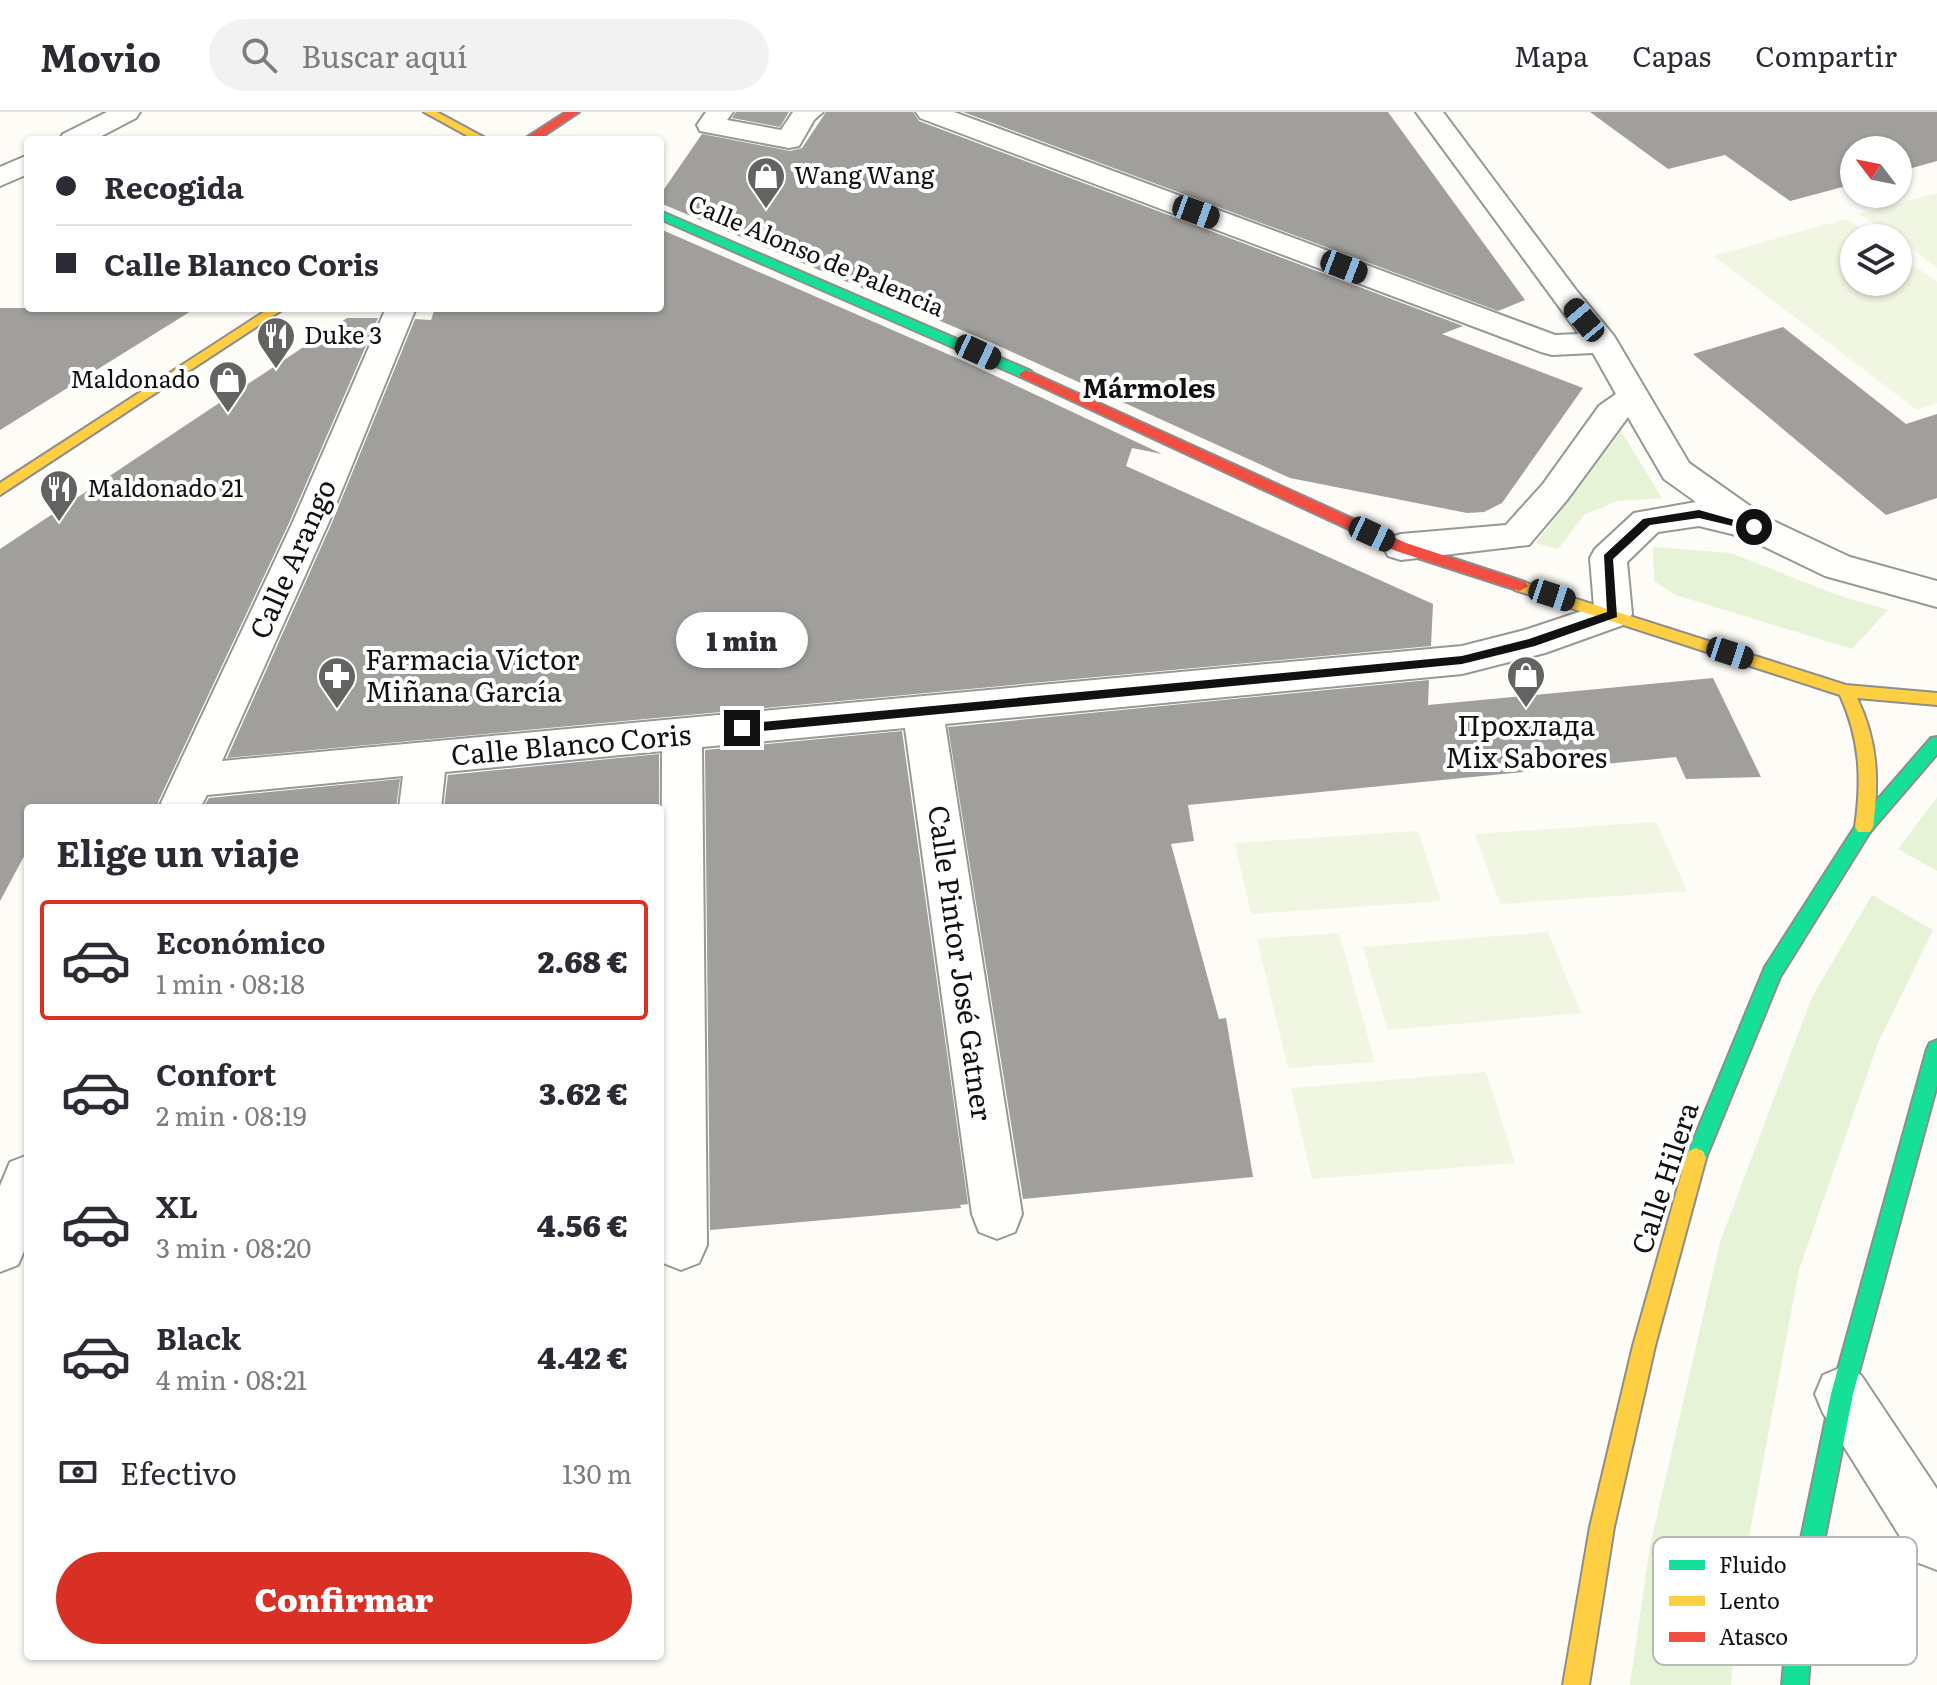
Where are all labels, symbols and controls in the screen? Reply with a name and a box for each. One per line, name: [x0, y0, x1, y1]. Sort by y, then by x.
search box: [209, 19, 769, 91]
text: Movio: [40, 27, 161, 84]
icon: search: [237, 33, 281, 77]
text: Buscar aquí: [301, 33, 467, 77]
text: Mapa: [1514, 34, 1588, 76]
text: Capas: [1632, 34, 1711, 76]
text: Compartir: [1755, 34, 1897, 76]
north arrow: [1840, 136, 1912, 208]
map controls: [1840, 136, 1912, 296]
shop icon: Wang Wang: [745, 155, 787, 210]
place label: Wang Wang: [794, 156, 935, 191]
text: Recogida: [104, 164, 244, 208]
street label: Calle Alonso de Palencia: [684, 184, 950, 324]
car: [1169, 193, 1223, 231]
button: layers: [1840, 224, 1912, 296]
text: Calle Blanco Coris: [104, 241, 379, 285]
car: [1317, 247, 1371, 287]
car: [1559, 294, 1609, 346]
restaurant icon: Duke 3: [255, 315, 297, 370]
place label: Duke 3: [304, 316, 382, 351]
car: [951, 331, 1005, 373]
shop icon: Maldonado: [207, 359, 249, 414]
place label: Maldonado: [70, 360, 200, 395]
district label: Mármoles: [1083, 367, 1215, 406]
restaurant icon: Maldonado 21: [38, 468, 80, 523]
place label: Maldonado 21: [87, 469, 244, 504]
street label: Calle Arango: [237, 471, 345, 645]
route start: [1736, 509, 1772, 545]
car: [1345, 513, 1399, 555]
car: [1525, 576, 1579, 614]
callout: 1 min: [676, 612, 808, 668]
text: 1 min: [707, 620, 777, 659]
car: [1703, 634, 1757, 672]
place label: Farmacia Víctor Miñana García: [365, 637, 580, 711]
shop icon: Прохлада Mix Sabores: [1505, 654, 1547, 709]
pharmacy icon: Farmacia Víctor Miñana García: [316, 655, 358, 710]
place label: Прохлада Mix Sabores: [1445, 703, 1607, 777]
route end: [724, 710, 760, 746]
street label: Calle Blanco Coris: [449, 712, 693, 774]
street label: Calle Pintor José Gatner: [919, 802, 1005, 1124]
text: Elige un viaje: [56, 825, 299, 878]
text: Económico: [156, 919, 325, 963]
icon: car: [60, 924, 132, 996]
text: 2.68 €: [538, 938, 628, 982]
text: 1 min · 08:18: [156, 963, 305, 1002]
text: Confort: [156, 1051, 277, 1095]
icon: car: [60, 1056, 132, 1128]
text: 3.62 €: [539, 1070, 628, 1114]
text: 2 min · 08:19: [156, 1095, 307, 1134]
street label: Calle Hilera: [1619, 1096, 1707, 1259]
text: XL: [156, 1183, 198, 1227]
icon: car: [60, 1188, 132, 1260]
text: 4.56 €: [537, 1202, 628, 1246]
text: 3 min · 08:20: [156, 1227, 311, 1266]
text: Black: [156, 1315, 241, 1359]
icon: car: [60, 1320, 132, 1392]
text: 4.42 €: [537, 1334, 628, 1378]
text: 4 min · 08:21: [156, 1359, 307, 1398]
icon: cash: [56, 1450, 100, 1494]
text: Efectivo: [120, 1450, 237, 1494]
text: 130 m: [562, 1453, 632, 1492]
legend: [1653, 1537, 1917, 1665]
text: Fluido: [1719, 1547, 1787, 1580]
button: Confirmar: [56, 1552, 632, 1644]
text: Lento: [1719, 1583, 1780, 1616]
text: Atasco: [1719, 1619, 1788, 1652]

